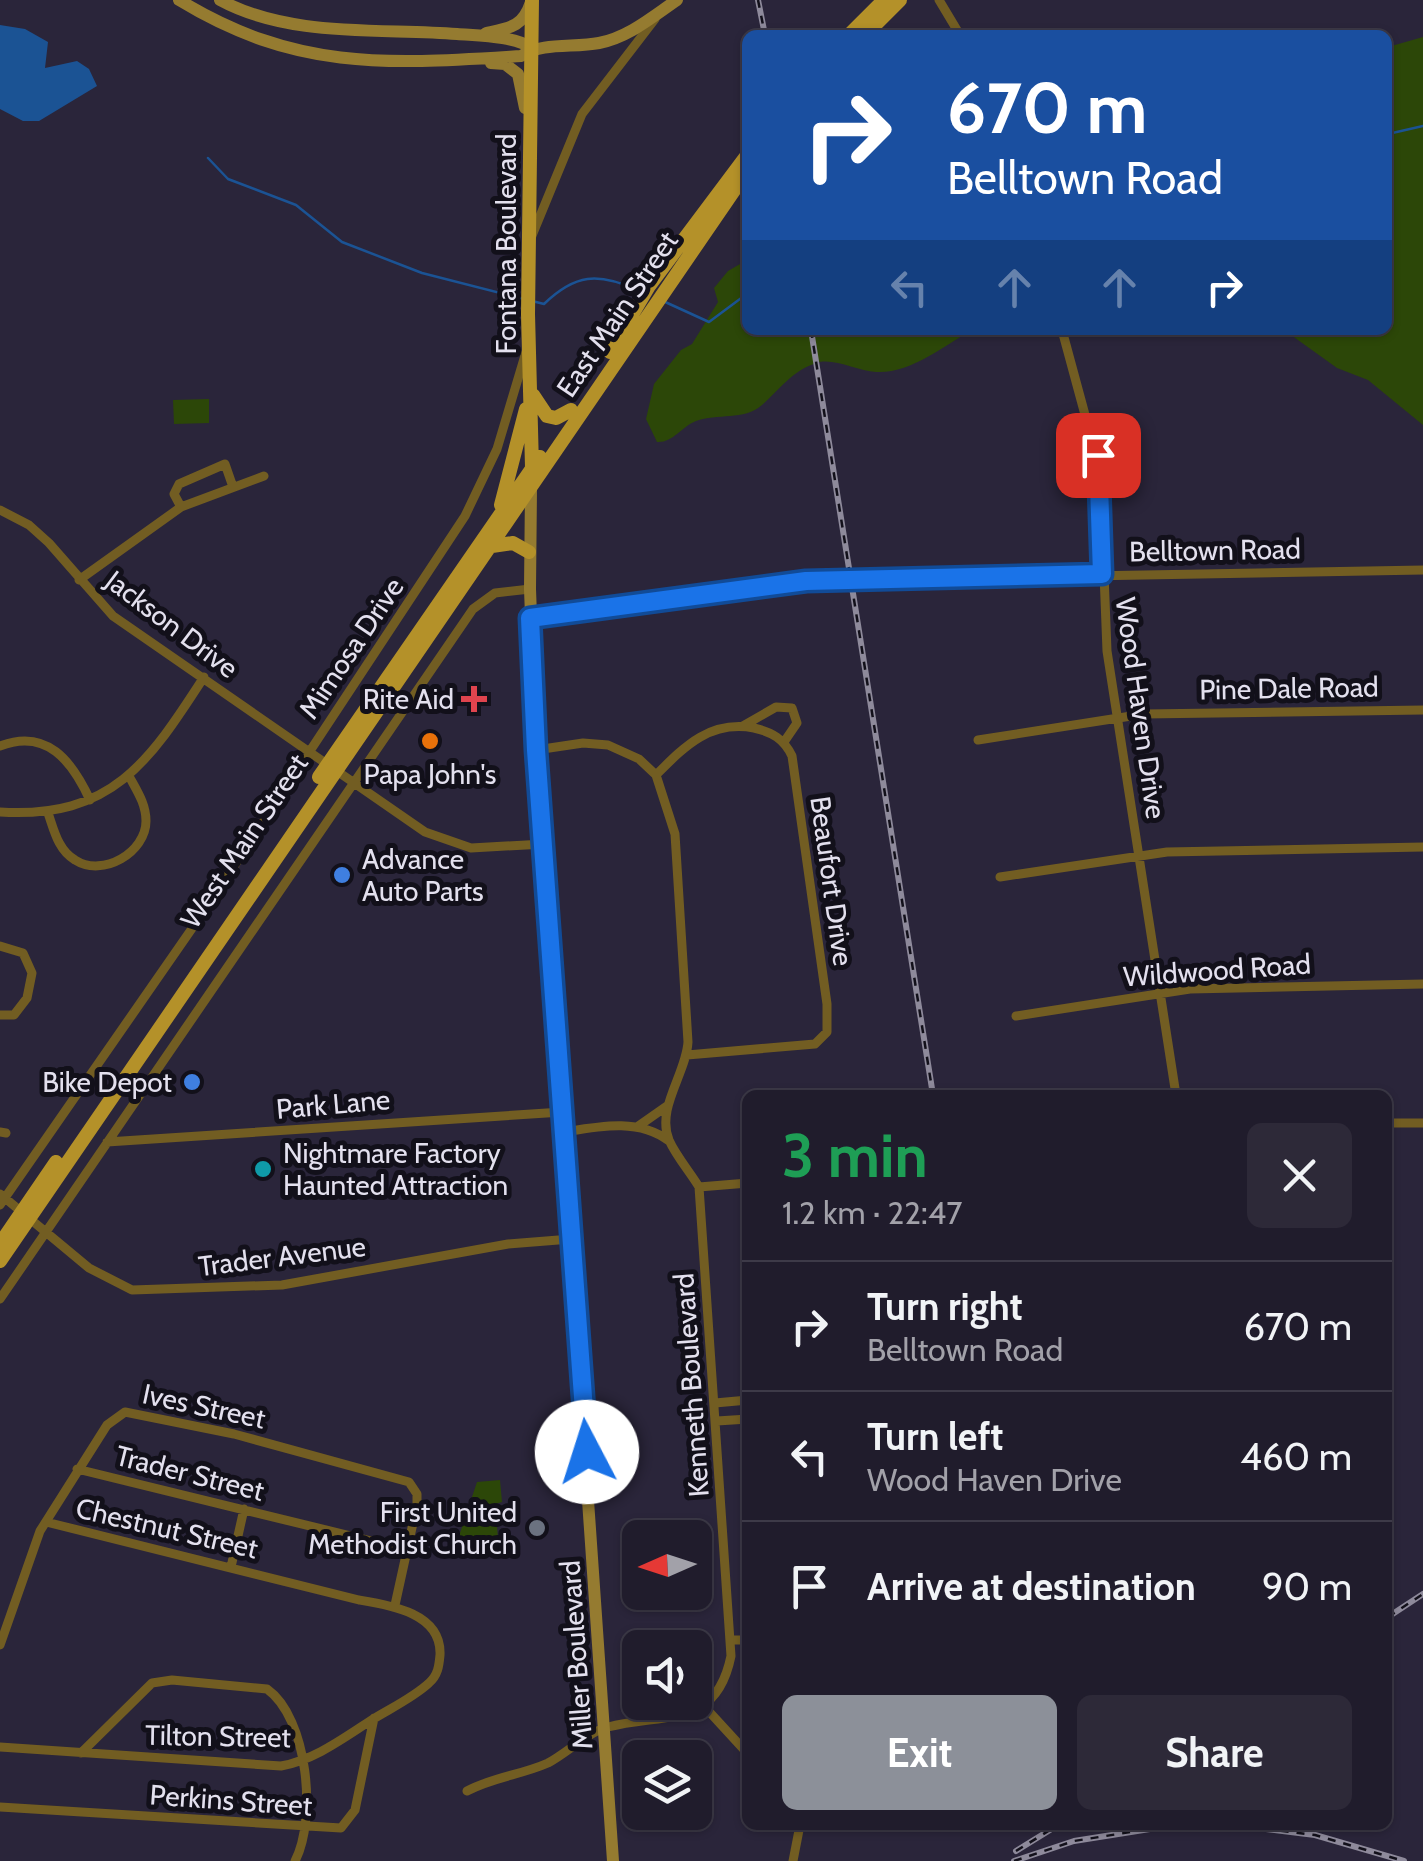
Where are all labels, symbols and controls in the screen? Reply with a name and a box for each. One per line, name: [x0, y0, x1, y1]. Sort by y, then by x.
text: 670 m: [947, 65, 1147, 151]
icon: right: [782, 70, 912, 200]
street label: Fontana Boulevard: [489, 133, 523, 355]
text: Belltown Road: [947, 151, 1223, 205]
street label: East Main Street: [549, 225, 685, 403]
icon: left: [882, 260, 937, 315]
icon: ahead: [987, 260, 1042, 315]
icon: ahead: [1092, 260, 1147, 315]
icon: right: [1197, 260, 1252, 315]
pin: [1056, 413, 1141, 498]
icon: arrive: [1071, 428, 1126, 483]
street label: Belltown Road: [1129, 532, 1301, 568]
street label: Jackson Drive: [98, 562, 245, 685]
street label: Mimosa Drive: [291, 571, 411, 725]
street label: Wood Haven Drive: [1109, 595, 1173, 821]
street label: Pine Dale Road: [1199, 669, 1379, 707]
place label: Rite Aid: [363, 682, 454, 716]
marker: Rite Aid: [463, 688, 485, 710]
marker: Papa John's: [419, 730, 441, 752]
street label: West Main Street: [173, 747, 315, 935]
place label: Papa John's: [364, 757, 496, 791]
street label: Beaufort Drive: [803, 794, 861, 968]
place label: Advance Auto Parts: [362, 842, 484, 908]
marker: Advance Auto Parts: [331, 864, 353, 886]
street label: Wildwood Road: [1122, 946, 1312, 994]
place label: Bike Depot: [42, 1065, 172, 1099]
marker: Bike Depot: [181, 1071, 203, 1093]
street label: Park Lane: [275, 1082, 391, 1126]
text: 3 min: [782, 1119, 928, 1192]
button: close: [1247, 1123, 1352, 1228]
place label: Nightmare Factory Haunted Attraction: [283, 1136, 508, 1202]
marker: Nightmare Factory Haunted Attraction: [252, 1158, 274, 1180]
text: 1.2 km · 22:47: [782, 1193, 962, 1232]
street label: Trader Avenue: [196, 1229, 368, 1283]
street label: Kenneth Boulevard: [666, 1272, 716, 1498]
text: Turn right: [867, 1283, 1023, 1330]
icon: right: [782, 1299, 837, 1354]
text: 670 m: [1244, 1303, 1352, 1350]
text: Belltown Road: [867, 1330, 1063, 1369]
street label: Ives Street: [140, 1376, 268, 1436]
position arrow: [535, 1400, 639, 1504]
text: Turn left: [867, 1413, 1003, 1460]
icon: left: [782, 1429, 837, 1484]
text: 460 m: [1240, 1433, 1352, 1480]
street label: Trader Street: [112, 1438, 268, 1508]
text: Wood Haven Drive: [867, 1460, 1122, 1499]
street label: Chestnut Street: [73, 1491, 261, 1565]
place label: First United Methodist Church: [308, 1495, 517, 1561]
marker: First United Methodist Church: [526, 1517, 548, 1539]
north arrow: [622, 1520, 712, 1610]
map controls: [622, 1520, 712, 1830]
street label: Miller Boulevard: [552, 1559, 600, 1751]
icon: arrive: [782, 1559, 837, 1614]
text: Arrive at destination: [867, 1563, 1196, 1610]
text: 90 m: [1262, 1563, 1352, 1610]
button: sound: [622, 1630, 712, 1720]
button: Exit: [782, 1695, 1057, 1810]
button: Share: [1077, 1695, 1352, 1810]
street label: Tilton Street: [145, 1718, 291, 1754]
button: layers: [622, 1740, 712, 1830]
street label: Perkins Street: [149, 1777, 313, 1823]

